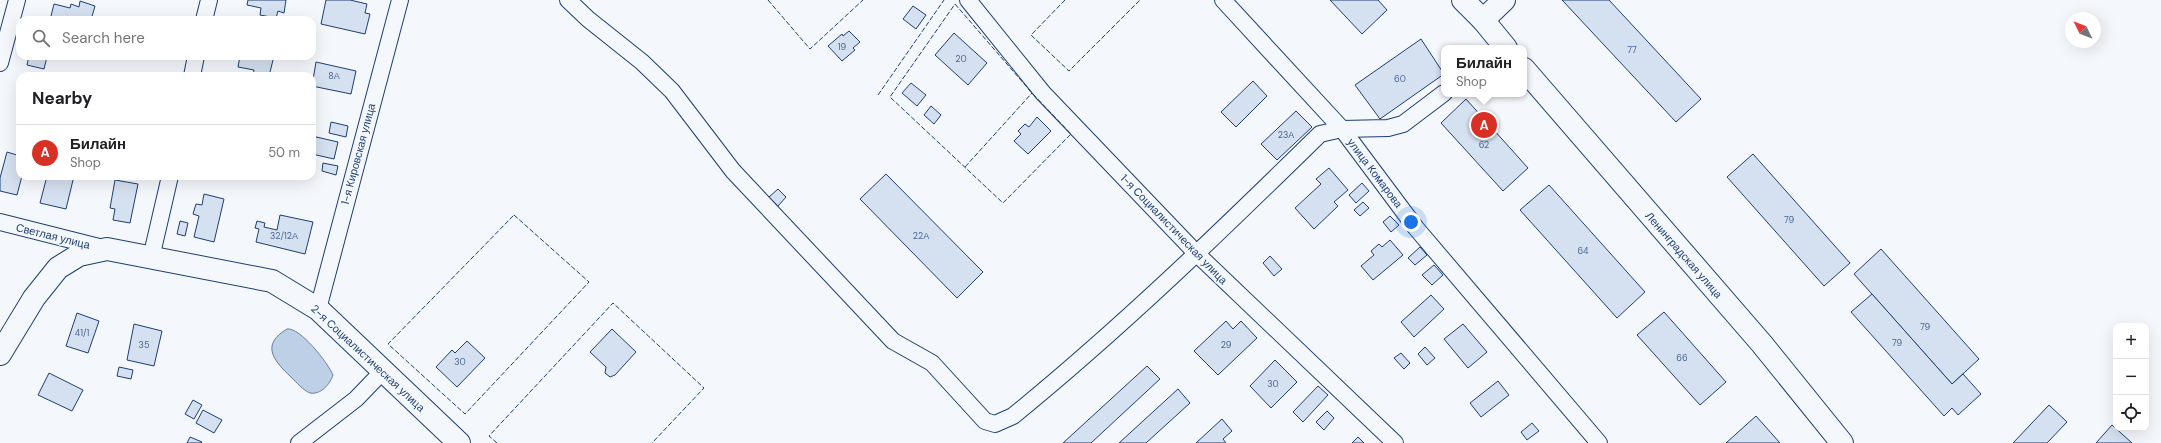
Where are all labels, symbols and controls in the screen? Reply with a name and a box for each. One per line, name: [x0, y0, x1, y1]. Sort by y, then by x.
north arrow: [2065, 12, 2101, 48]
search box: [16, 16, 316, 60]
icon: search: [30, 27, 52, 49]
text: Search here: [62, 28, 145, 48]
house number: 19: [838, 41, 847, 53]
house number: 77: [1627, 44, 1637, 56]
popup: [1441, 45, 1527, 97]
house number: 20: [955, 53, 967, 65]
text: Билайн: [1456, 53, 1512, 73]
house number: 8А: [328, 70, 340, 82]
house number: 60: [1394, 73, 1406, 85]
text: Shop: [1456, 73, 1487, 90]
text: Nearby: [32, 87, 92, 109]
street label: 1-я Кировская улица: [338, 101, 379, 206]
pin: A: [1471, 110, 1497, 140]
house number: 23А: [1278, 129, 1294, 141]
text: Билайн: [70, 134, 126, 154]
street label: улица Комарова: [1344, 135, 1406, 211]
house number: 62: [1479, 139, 1489, 151]
text: A: [40, 144, 50, 161]
text: 50 m: [268, 144, 300, 161]
text: Shop: [70, 154, 101, 171]
street label: 1-я Социалистическая улица: [1118, 171, 1231, 288]
street label: Ленинградская улица: [1643, 209, 1726, 302]
your location: [1401, 212, 1421, 232]
house number: 79: [1784, 214, 1794, 226]
street label: Светлая улица: [14, 220, 92, 252]
house number: 32/12А: [270, 230, 298, 242]
house number: 22А: [913, 230, 929, 242]
house number: 64: [1577, 245, 1589, 257]
street label: 2-я Социалистическая улица: [308, 301, 429, 415]
house number: 79: [1920, 321, 1930, 333]
map controls: [2113, 323, 2149, 431]
button: +: [2113, 323, 2149, 359]
house number: 41/1: [75, 327, 89, 339]
house number: 79: [1892, 337, 1902, 349]
house number: 35: [139, 339, 149, 351]
house number: 29: [1221, 339, 1232, 351]
house number: 66: [1676, 352, 1688, 364]
house number: 30: [454, 356, 466, 368]
button: −: [2113, 359, 2149, 395]
house number: 30: [1267, 378, 1279, 390]
button: locate: [2113, 395, 2149, 431]

